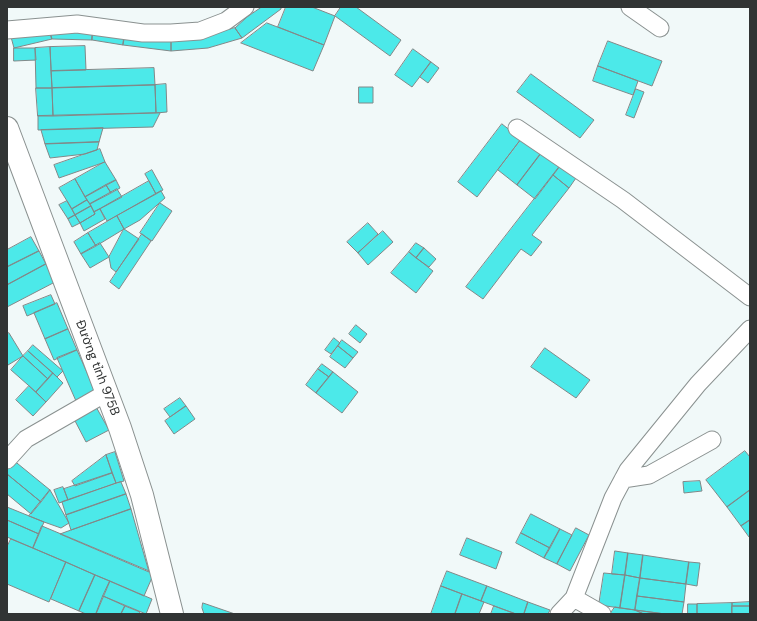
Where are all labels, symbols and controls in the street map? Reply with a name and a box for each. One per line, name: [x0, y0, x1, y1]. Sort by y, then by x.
street label: Đường tỉnh 975B: [72, 318, 122, 418]

